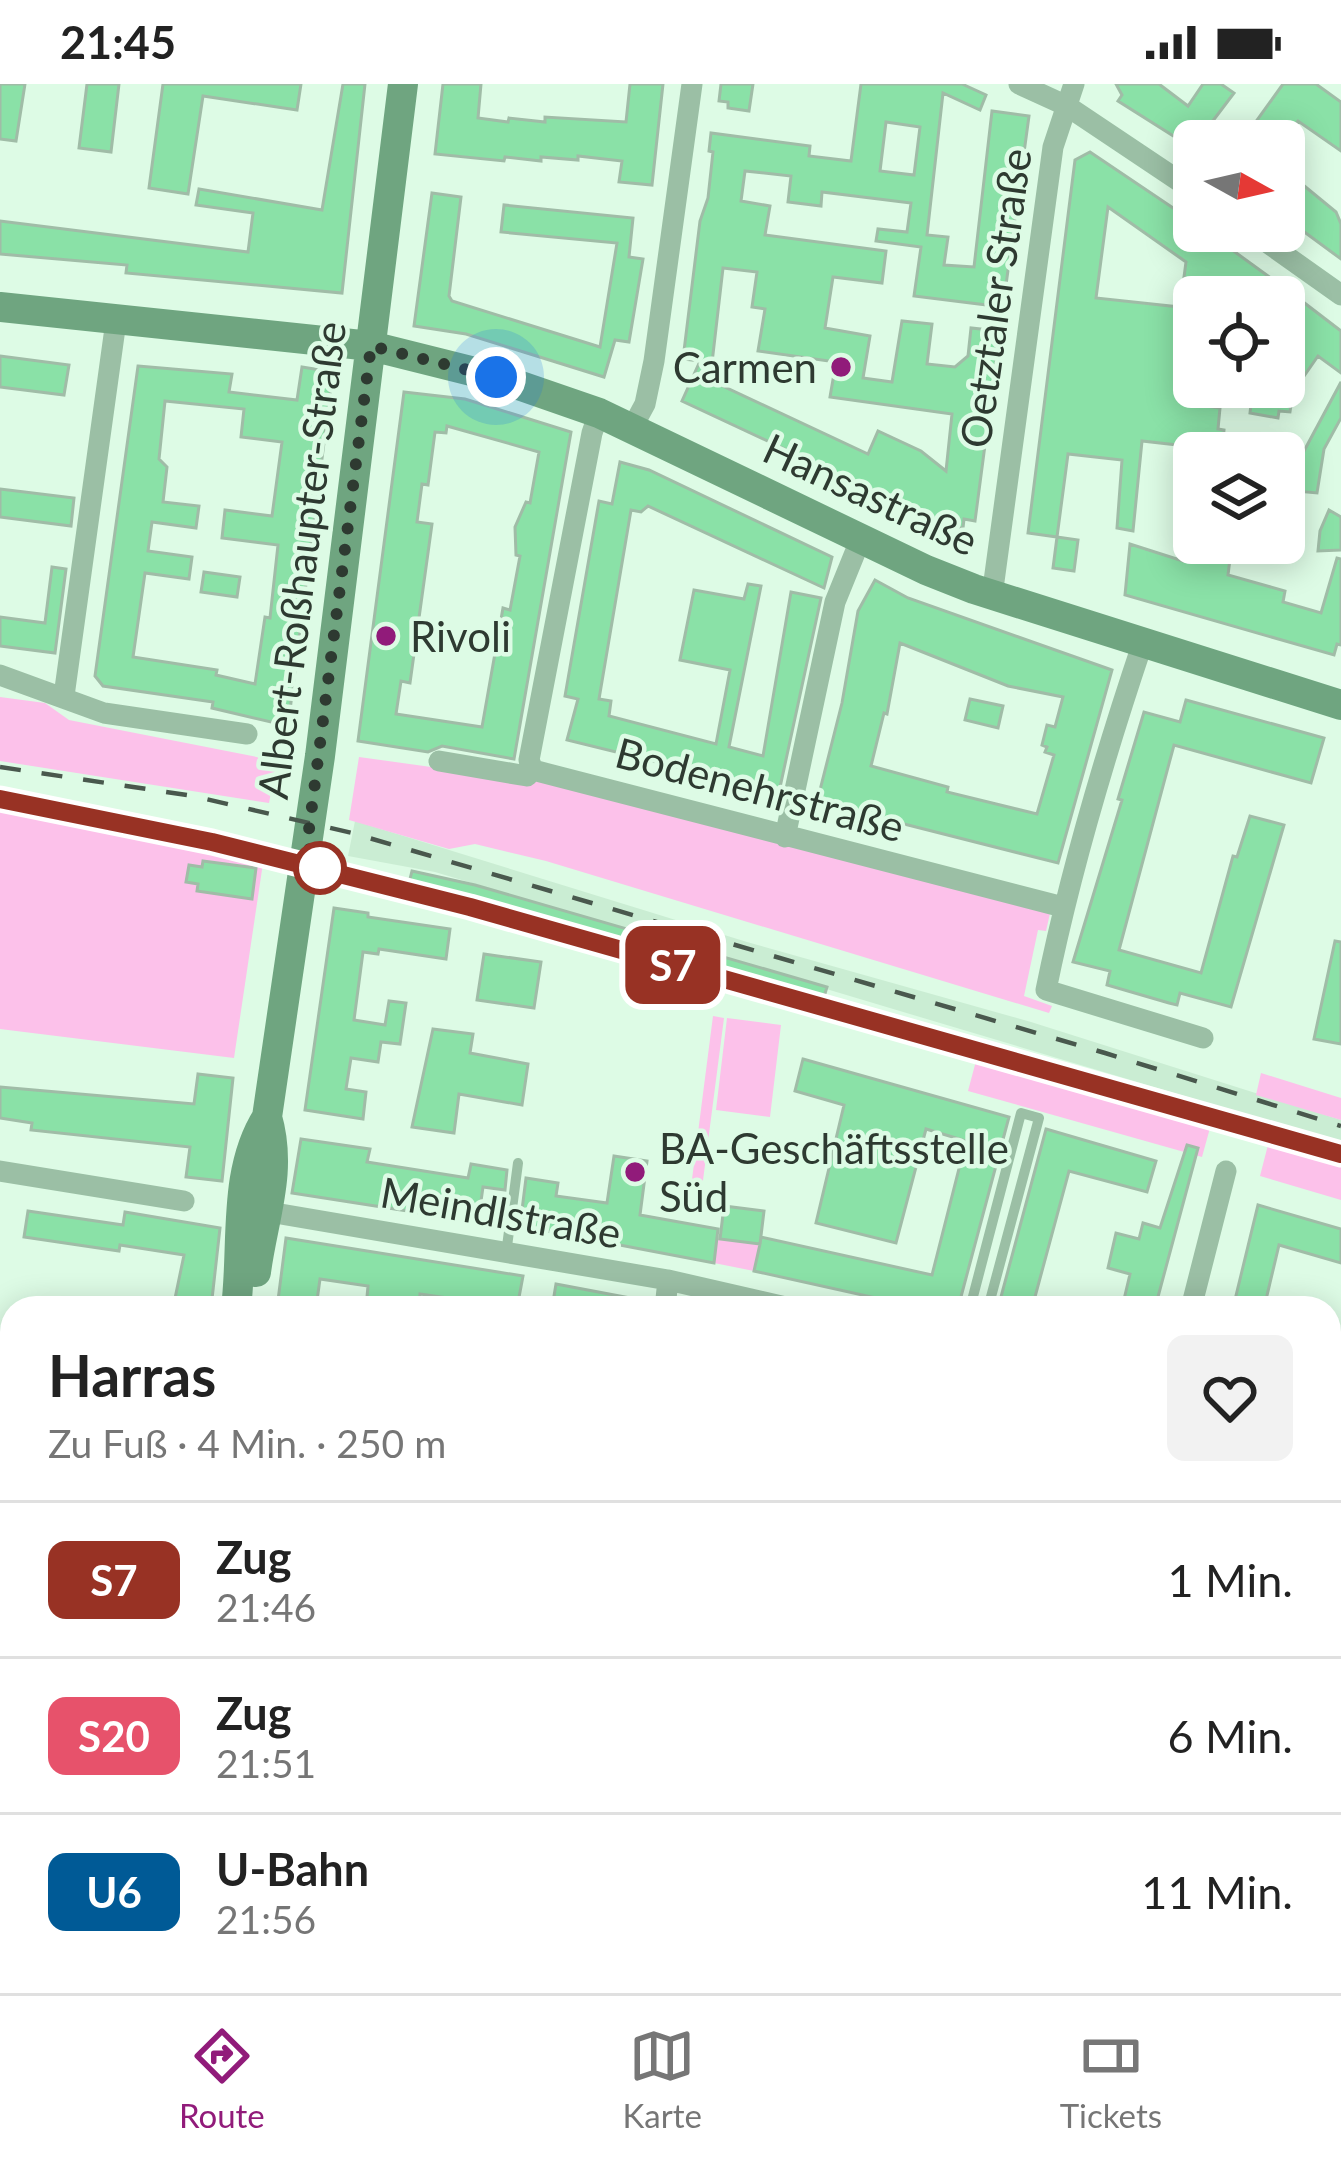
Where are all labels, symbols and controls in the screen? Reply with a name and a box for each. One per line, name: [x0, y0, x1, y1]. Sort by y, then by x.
text: 21:45: [60, 15, 176, 69]
north arrow: [1173, 120, 1305, 252]
map controls: [1173, 120, 1305, 564]
street label: Oetztaler Straße: [949, 145, 1041, 451]
button: locate: [1173, 276, 1305, 408]
street label: Albert-Roßhaupter-Straße: [247, 319, 355, 801]
place label: Carmen: [673, 342, 817, 392]
your location: [466, 347, 526, 407]
marker: Carmen: [828, 354, 854, 380]
street label: Hansastraße: [756, 423, 986, 565]
button: layers: [1173, 432, 1305, 564]
place label: Rivoli: [410, 611, 511, 661]
marker: Rivoli: [373, 623, 399, 649]
street label: Bodenehrstraße: [610, 727, 910, 851]
unlabelled marker: [295, 843, 345, 893]
line badge: S7: [619, 926, 727, 1004]
text: S7: [649, 940, 697, 990]
place label: BA-Geschäftsstelle Süd: [659, 1123, 1009, 1221]
marker: BA-Geschäftsstelle Süd: [622, 1159, 648, 1185]
street label: Meindlstraße: [377, 1166, 625, 1258]
button: heart: [1167, 1335, 1293, 1461]
text: Harras: [48, 1341, 216, 1409]
text: Zu Fuß · 4 Min. · 250 m: [48, 1420, 446, 1466]
text: Zug: [216, 1530, 292, 1584]
text: 1 Min.: [1167, 1553, 1293, 1607]
text: S7: [90, 1555, 138, 1605]
text: 21:46: [216, 1584, 316, 1630]
text: Zug: [216, 1686, 292, 1740]
text: 6 Min.: [1167, 1709, 1293, 1763]
text: S20: [78, 1711, 150, 1761]
text: 21:51: [216, 1740, 316, 1786]
text: U-Bahn: [216, 1842, 369, 1896]
text: 11 Min.: [1141, 1865, 1293, 1919]
text: U6: [86, 1867, 142, 1917]
text: 21:56: [216, 1896, 316, 1942]
tab: Route: [179, 2023, 265, 2135]
tab: Karte: [623, 2023, 702, 2135]
tab: Tickets: [1060, 2023, 1162, 2135]

